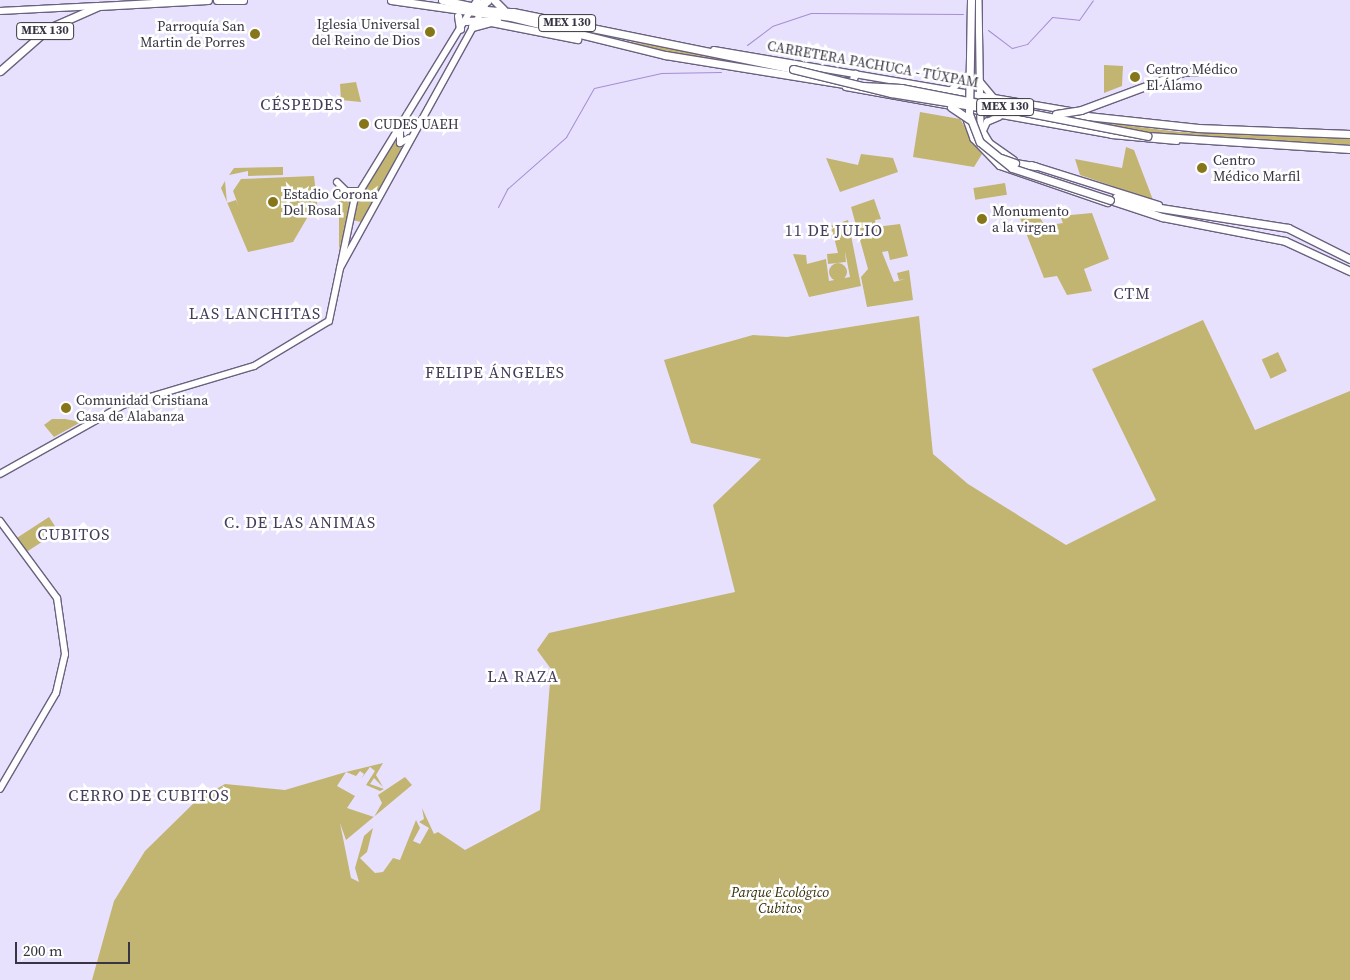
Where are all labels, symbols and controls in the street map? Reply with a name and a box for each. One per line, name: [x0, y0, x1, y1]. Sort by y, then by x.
road number: MEX 130: [537, 13, 597, 32]
place label: Iglesia Universal del Reino de Dios: [312, 16, 420, 48]
place label: Parroquía San Martin de Porres: [140, 18, 245, 50]
road number: MEX 130: [15, 22, 75, 40]
marker: Iglesia Universal del Reino de Dios: [424, 26, 436, 38]
marker: Parroquía San Martin de Porres: [249, 28, 261, 40]
street label: CARRETERA PACHUCA - TÚXPAM: [766, 37, 980, 91]
place label: Centro Médico El Álamo: [1146, 61, 1238, 94]
marker: Centro Médico El Álamo: [1128, 70, 1142, 84]
district label: CÉSPEDES: [259, 94, 345, 114]
road number: MEX 130: [975, 98, 1035, 116]
place label: CUDES UAEH: [374, 116, 459, 132]
marker: CUDES UAEH: [358, 118, 370, 130]
place label: Centro Médico Marfil: [1213, 152, 1300, 184]
marker: Centro Médico Marfil: [1195, 161, 1209, 175]
place label: Estadio Corona Del Rosal: [283, 186, 378, 218]
marker: Estadio Corona Del Rosal: [267, 196, 279, 208]
place label: Monumento a la virgen: [992, 203, 1069, 236]
marker: Monumento a la virgen: [976, 213, 988, 225]
district label: 11 DE JULIO: [783, 220, 885, 240]
district label: CTM: [1113, 283, 1151, 303]
district label: LAS LANCHITAS: [187, 303, 323, 323]
district label: FELIPE ÁNGELES: [423, 362, 567, 382]
place label: Comunidad Cristiana Casa de Alabanza: [76, 392, 208, 424]
marker: Comunidad Cristiana Casa de Alabanza: [60, 402, 72, 414]
district label: C. DE LAS ANIMAS: [222, 512, 378, 532]
district label: CUBITOS: [37, 524, 111, 544]
district label: LA RAZA: [486, 666, 560, 686]
district label: CERRO DE CUBITOS: [66, 785, 232, 805]
park label: Parque Ecológico Cubitos: [731, 884, 829, 916]
scale bar: [18, 932, 132, 964]
text: 200 m: [23, 940, 63, 961]

